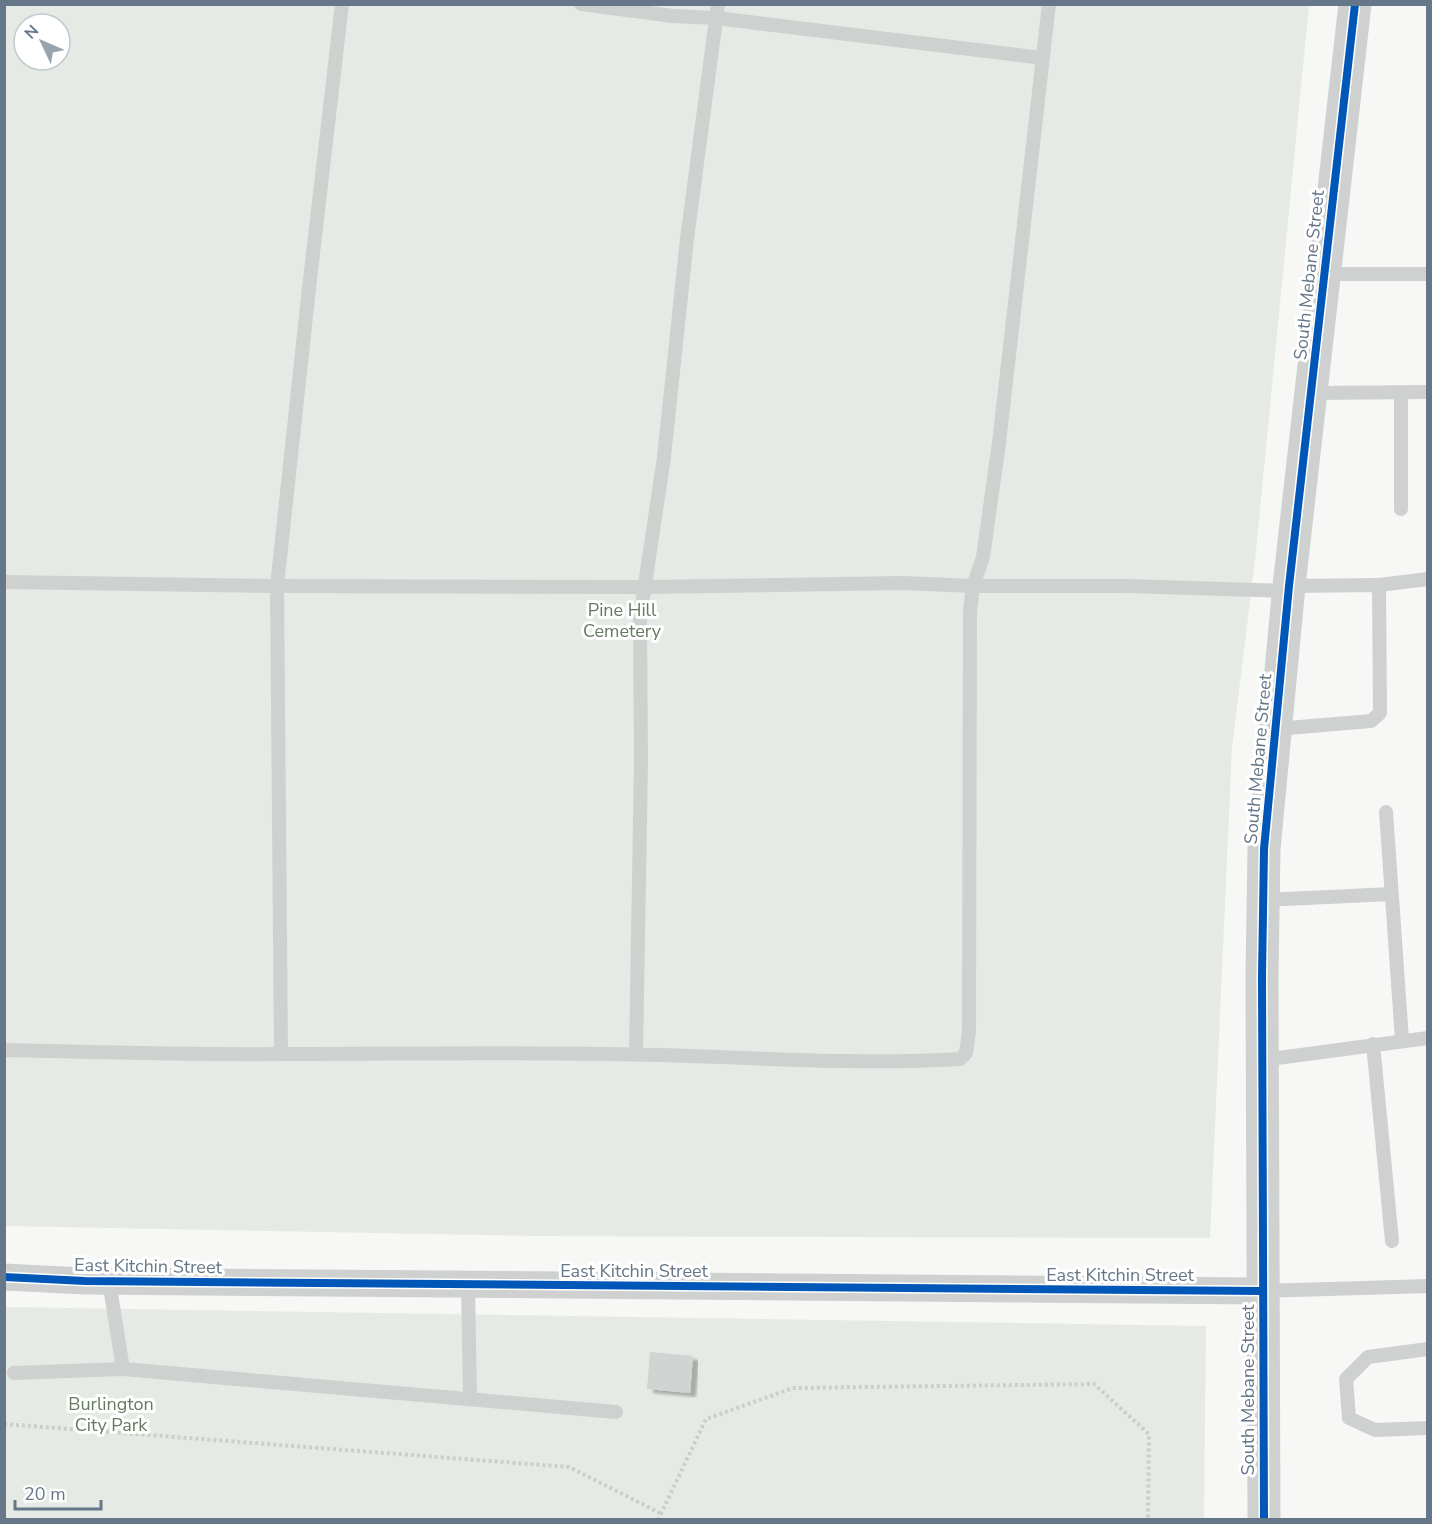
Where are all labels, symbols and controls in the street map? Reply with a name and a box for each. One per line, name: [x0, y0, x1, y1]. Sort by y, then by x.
north arrow: [12, 12, 72, 72]
text: N: [20, 20, 44, 44]
street label: South Mebane Street: [1288, 188, 1330, 361]
park label: Pine Hill Cemetery: [583, 598, 662, 643]
street label: South Mebane Street: [1239, 672, 1277, 845]
street label: East Kitchin Street: [74, 1253, 223, 1279]
street label: East Kitchin Street: [560, 1259, 709, 1283]
street label: East Kitchin Street: [1046, 1263, 1195, 1287]
street label: South Mebane Street: [1236, 1304, 1260, 1475]
park label: Burlington City Park: [68, 1392, 154, 1437]
scale bar: [15, 1473, 100, 1511]
text: 20 m: [24, 1482, 66, 1506]

